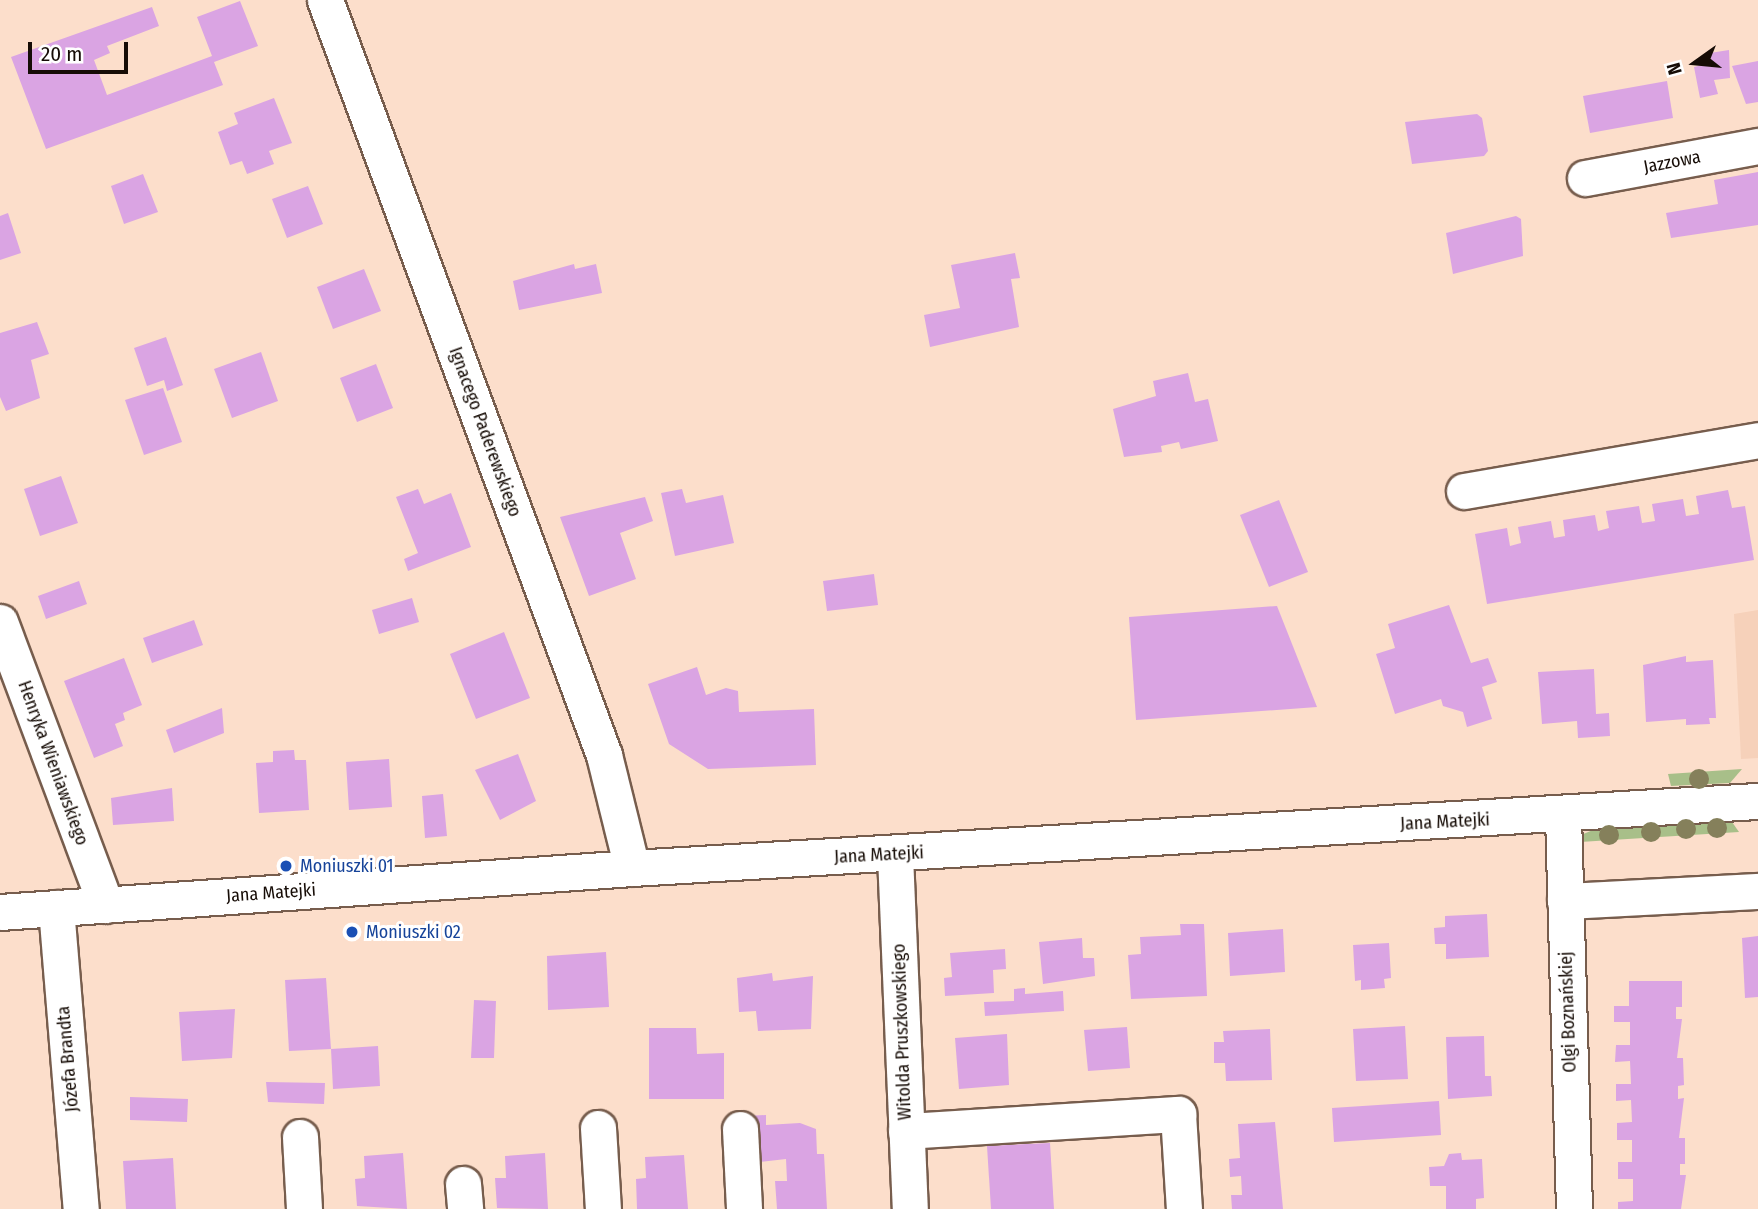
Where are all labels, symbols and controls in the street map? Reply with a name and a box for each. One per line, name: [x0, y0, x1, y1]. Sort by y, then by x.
scale bar: [32, 28, 131, 72]
north arrow: [1660, 28, 1730, 98]
text: 20 m: [41, 41, 82, 67]
text: N: [1662, 60, 1687, 77]
street label: Jazzowa: [1642, 146, 1702, 178]
street label: Ignacego Paderewskiego: [444, 344, 526, 520]
street label: Henryka Wieniawskiego: [13, 678, 93, 848]
street label: Jana Matejki: [1400, 809, 1490, 835]
street label: Jana Matejki: [834, 842, 924, 868]
place label: Moniuszki 01: [300, 855, 394, 877]
marker: Moniuszki 01: [278, 858, 294, 874]
street label: Jana Matejki: [225, 879, 317, 907]
place label: Moniuszki 02: [366, 921, 461, 943]
marker: Moniuszki 02: [344, 924, 360, 940]
street label: Witolda Pruszkowskiego: [888, 943, 916, 1121]
street label: Olgi Boznańskiej: [1555, 951, 1581, 1073]
street label: Józefa Brandta: [53, 1005, 83, 1113]

